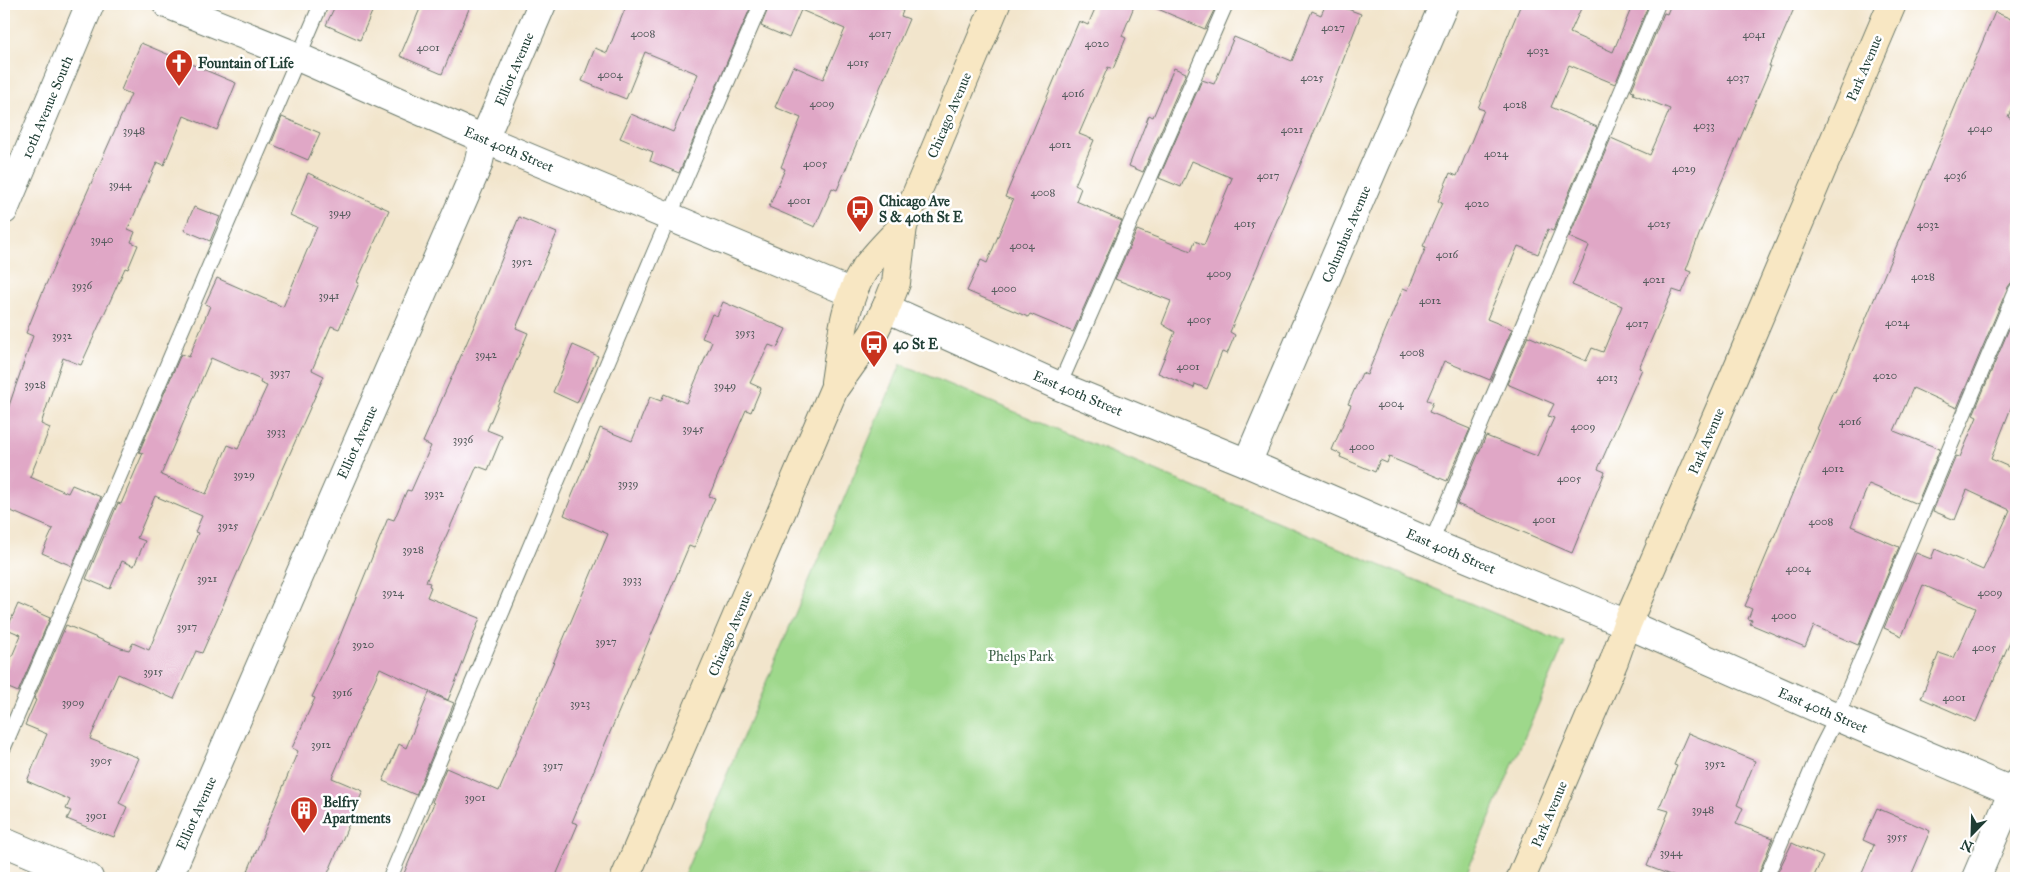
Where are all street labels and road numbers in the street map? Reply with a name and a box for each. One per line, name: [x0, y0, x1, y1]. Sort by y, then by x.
street label: Elliot Avenue: [491, 30, 538, 109]
street label: Park Avenue: [1843, 32, 1886, 104]
street label: 10th Avenue South: [18, 53, 77, 161]
street label: Chicago Avenue: [924, 70, 975, 161]
street label: East 40th Street: [462, 123, 556, 176]
street label: Columbus Avenue: [1318, 183, 1375, 285]
street label: East 40th Street: [1031, 367, 1125, 420]
street label: Elliot Avenue: [334, 403, 381, 482]
street label: Park Avenue: [1685, 405, 1728, 477]
street label: East 40th Street: [1404, 525, 1498, 578]
street label: Chicago Avenue: [705, 588, 756, 679]
street label: East 40th Street: [1776, 684, 1870, 737]
street label: Elliot Avenue: [173, 774, 220, 853]
street label: Park Avenue: [1528, 778, 1571, 850]

